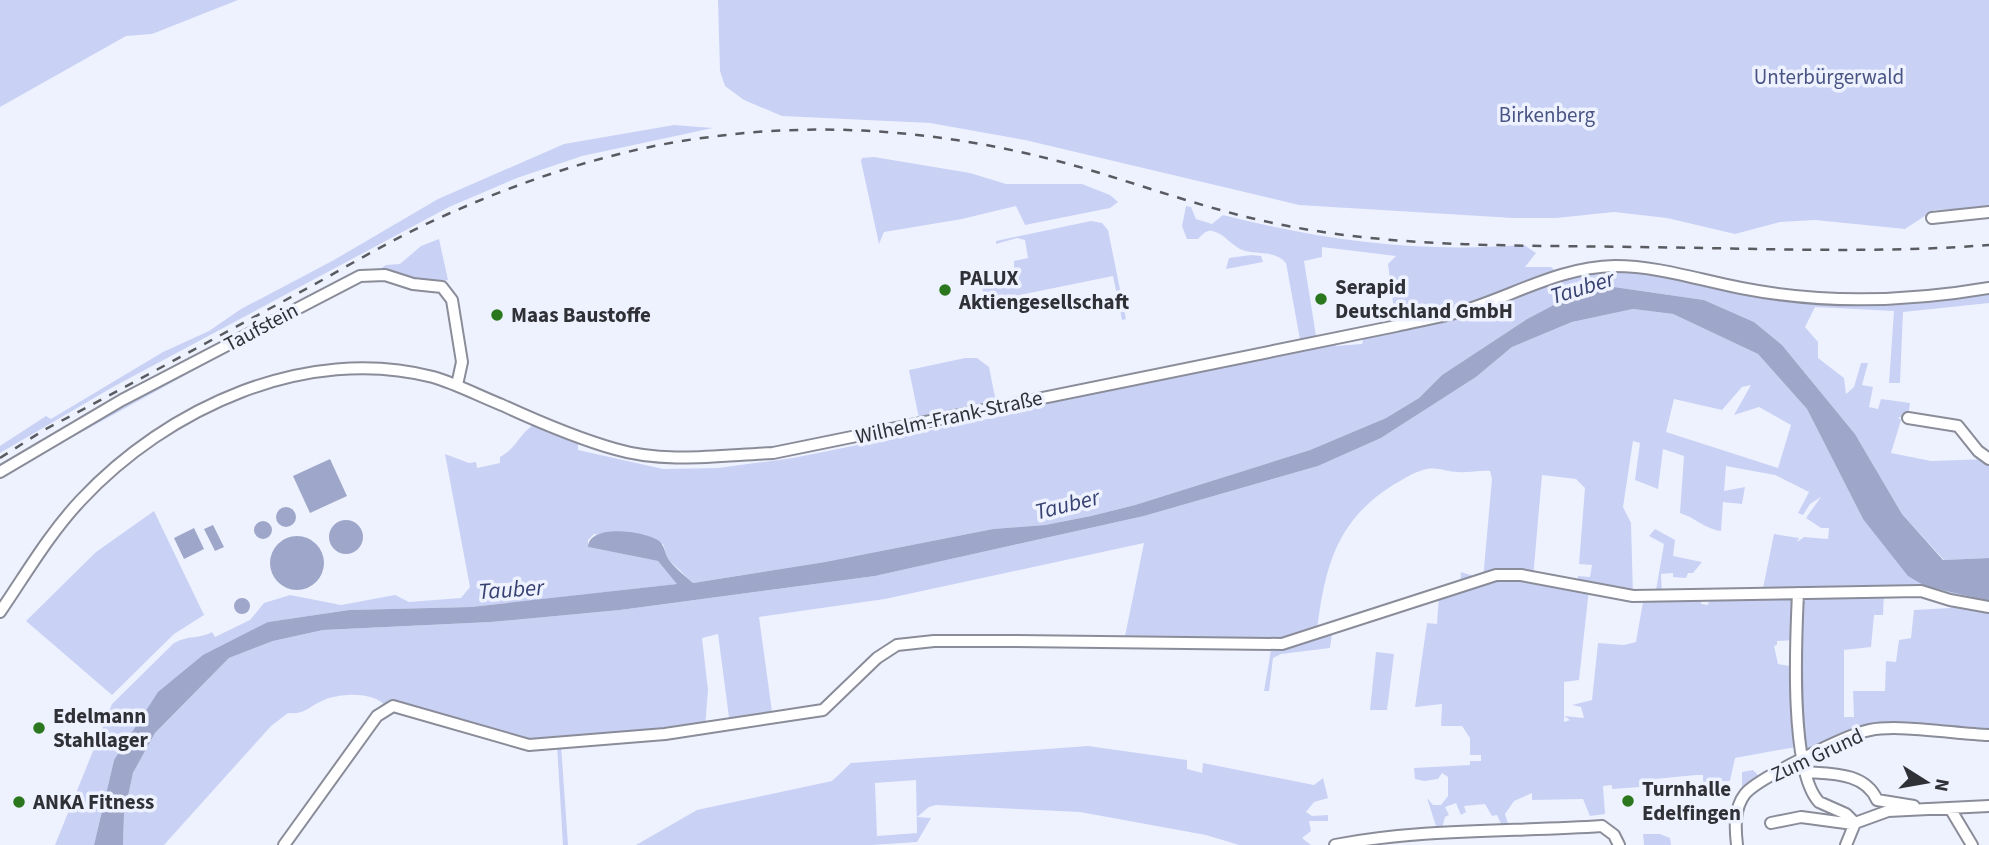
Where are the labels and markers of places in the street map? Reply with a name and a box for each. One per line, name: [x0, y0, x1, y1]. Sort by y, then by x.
place label: PALUX Aktiengesellschaft: [958, 263, 1130, 317]
place label: Serapid Deutschland GmbH: [1335, 272, 1513, 326]
marker: PALUX Aktiengesellschaft: [937, 282, 953, 298]
marker: Serapid Deutschland GmbH: [1313, 291, 1329, 307]
place label: Maas Baustoffe: [511, 300, 651, 330]
marker: Maas Baustoffe: [489, 307, 505, 323]
place label: Edelmann Stahllager: [53, 701, 149, 755]
marker: Edelmann Stahllager: [31, 720, 47, 736]
place label: Turnhalle Edelfingen: [1642, 774, 1741, 828]
place label: ANKA Fitness: [32, 787, 154, 817]
marker: Turnhalle Edelfingen: [1620, 793, 1636, 809]
marker: ANKA Fitness: [11, 794, 27, 810]

